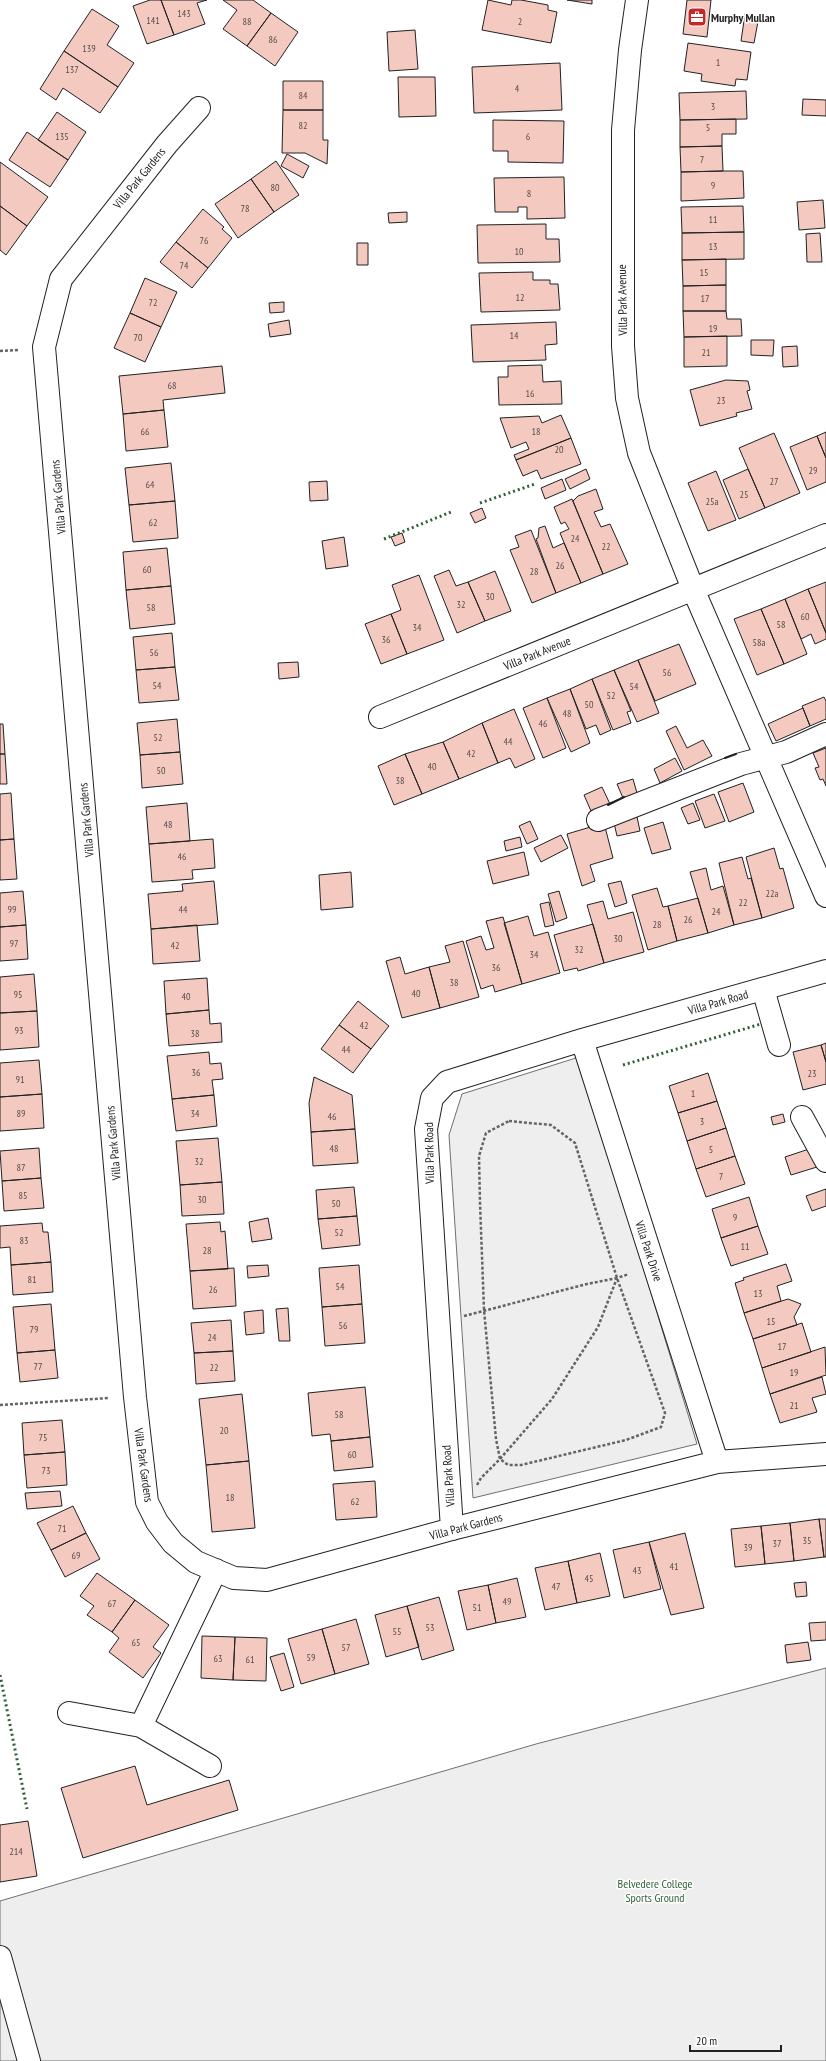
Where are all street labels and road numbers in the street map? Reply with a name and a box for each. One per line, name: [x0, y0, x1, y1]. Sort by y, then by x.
street label: Villa Park Gardens: [109, 144, 168, 213]
street label: Villa Park Avenue: [614, 264, 630, 337]
street label: Villa Park Gardens: [47, 459, 69, 536]
street label: Villa Park Avenue: [500, 633, 573, 674]
street label: Villa Park Gardens: [75, 782, 97, 859]
street label: Villa Park Road: [685, 986, 750, 1018]
street label: Villa Park Gardens: [102, 1105, 124, 1182]
street label: Villa Park Road: [421, 1122, 437, 1185]
street label: Villa Park Drive: [632, 1218, 666, 1283]
street label: Villa Park Gardens: [131, 1426, 157, 1503]
street label: Villa Park Road: [438, 1445, 458, 1508]
street label: Villa Park Gardens: [427, 1509, 504, 1543]

